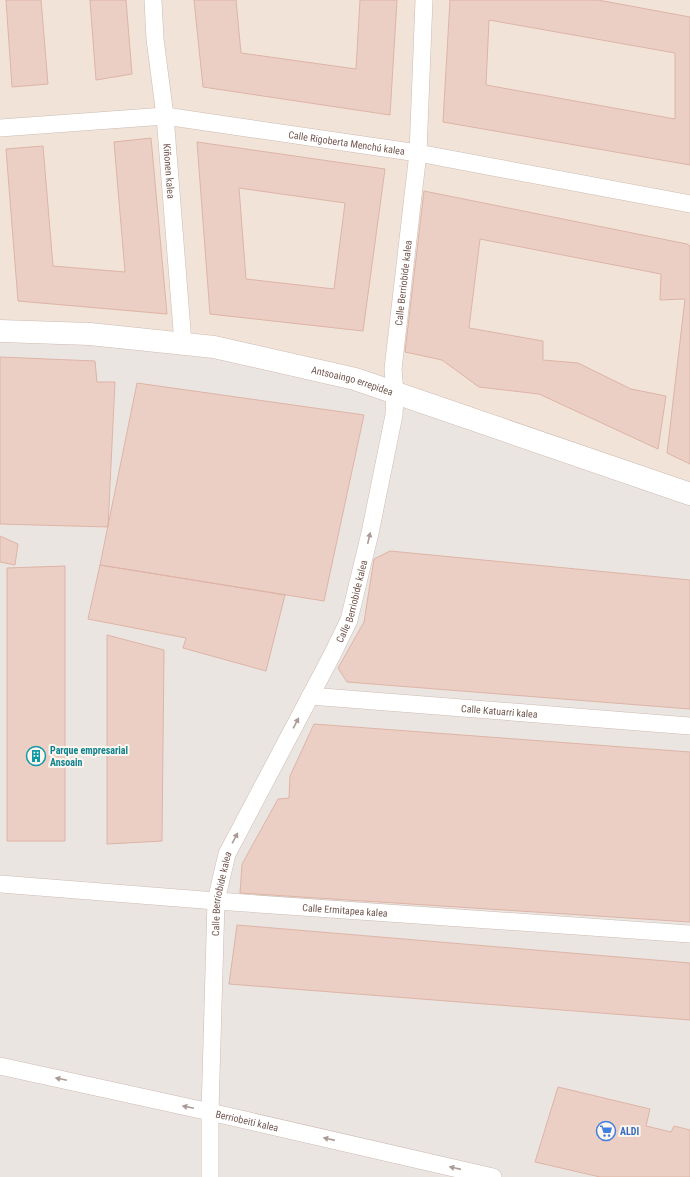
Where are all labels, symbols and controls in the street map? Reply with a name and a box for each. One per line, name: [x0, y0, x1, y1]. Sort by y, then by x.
street label: Calle Rigoberta Menchú kalea: [288, 129, 406, 157]
street label: Kiñonen kalea: [161, 143, 177, 199]
street label: Calle Berriobide kalea: [393, 239, 414, 326]
street label: Antsoaingo errepidea: [310, 364, 395, 398]
one-way arrow: [366, 532, 372, 544]
street label: Calle Berriobide kalea: [334, 559, 369, 644]
street label: Calle Katuarri kalea: [461, 703, 538, 720]
one-way arrow: [293, 717, 299, 728]
building icon: Parque empresarial Ansoain: [25, 745, 47, 767]
place label: Parque empresarial Ansoain: [50, 745, 128, 768]
one-way arrow: [232, 832, 238, 843]
street label: Calle Berriobide kalea: [210, 849, 234, 936]
street label: Calle Ermitapea kalea: [302, 902, 388, 919]
one-way arrow: [55, 1076, 67, 1082]
one-way arrow: [182, 1104, 194, 1110]
street label: Berriobeiti kalea: [214, 1108, 280, 1134]
supermarket icon: ALDI: [595, 1120, 617, 1142]
place label: ALDI: [620, 1126, 639, 1137]
one-way arrow: [322, 1136, 335, 1142]
one-way arrow: [449, 1165, 462, 1171]

